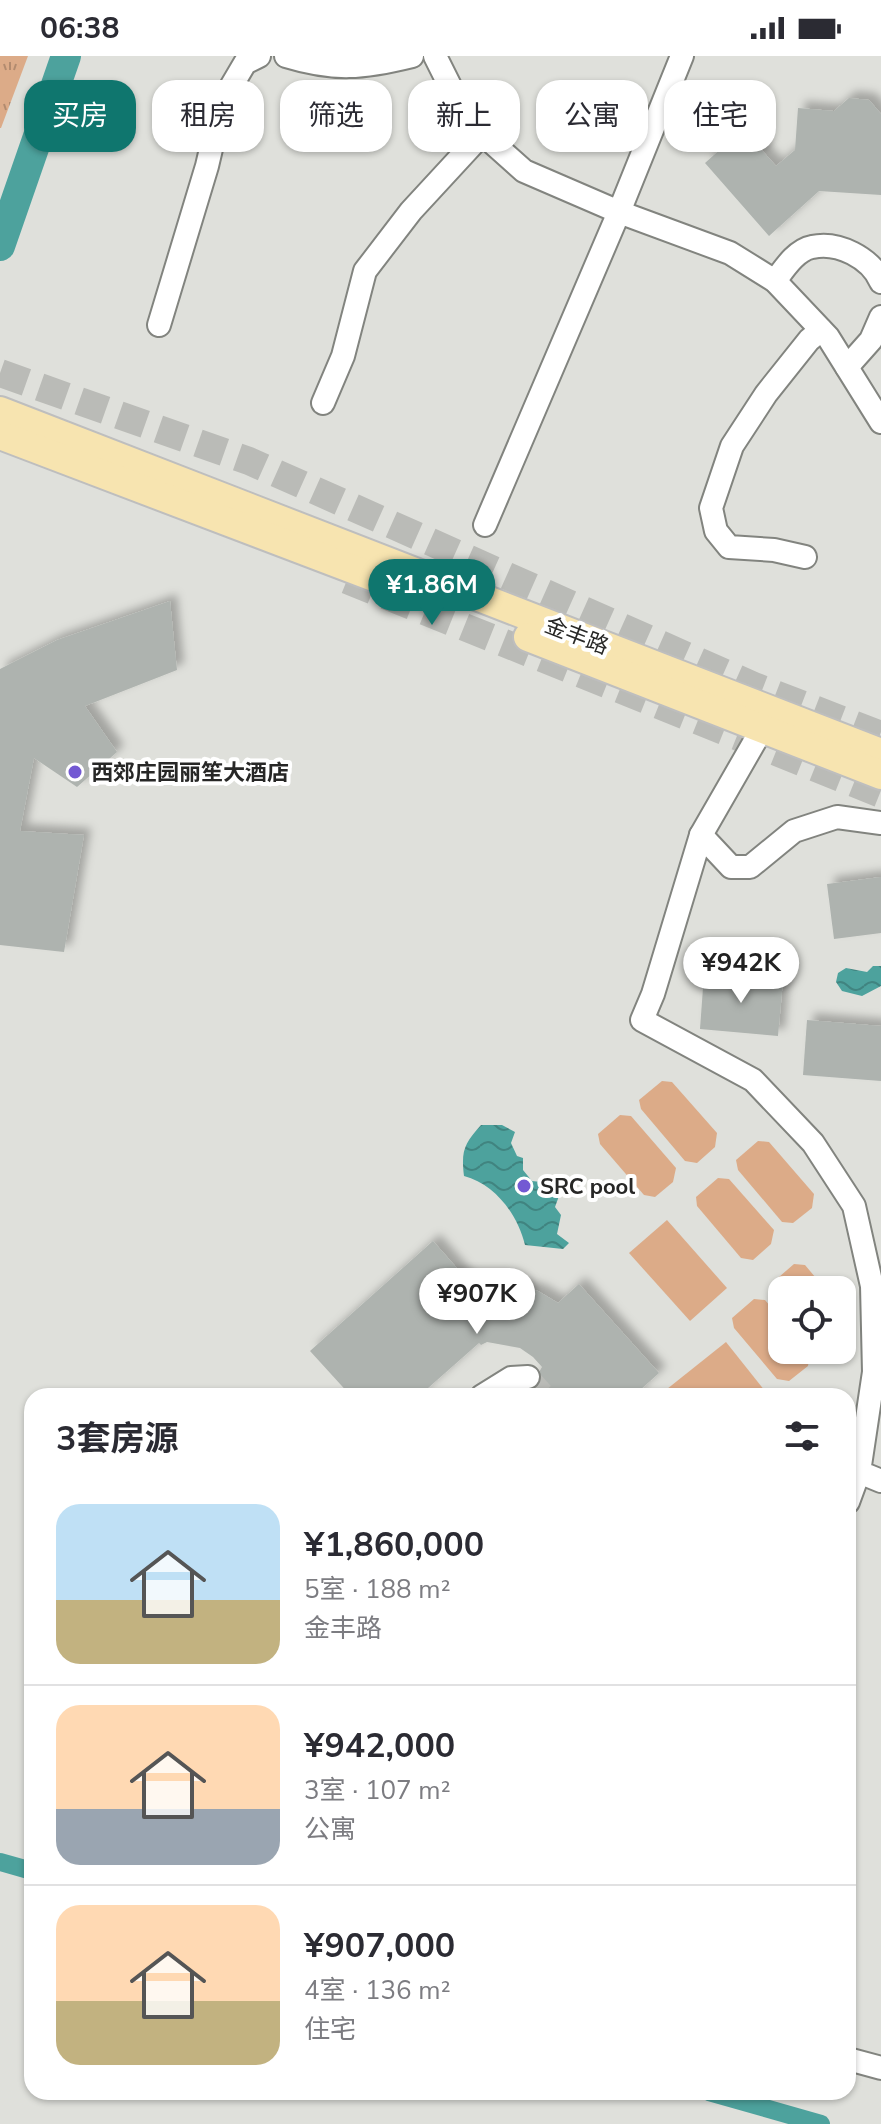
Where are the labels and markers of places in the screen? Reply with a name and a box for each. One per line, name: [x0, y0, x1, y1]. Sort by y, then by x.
pin: ¥1.86M: [367, 559, 497, 627]
place label: 西郊庄园丽笙大酒店: [91, 758, 289, 788]
marker: 西郊庄园丽笙大酒店: [66, 763, 84, 781]
pin: ¥942K: [685, 937, 797, 1005]
place label: SRC pool: [540, 1172, 635, 1202]
marker: SRC pool: [515, 1177, 533, 1195]
pin: ¥907K: [421, 1268, 533, 1336]

